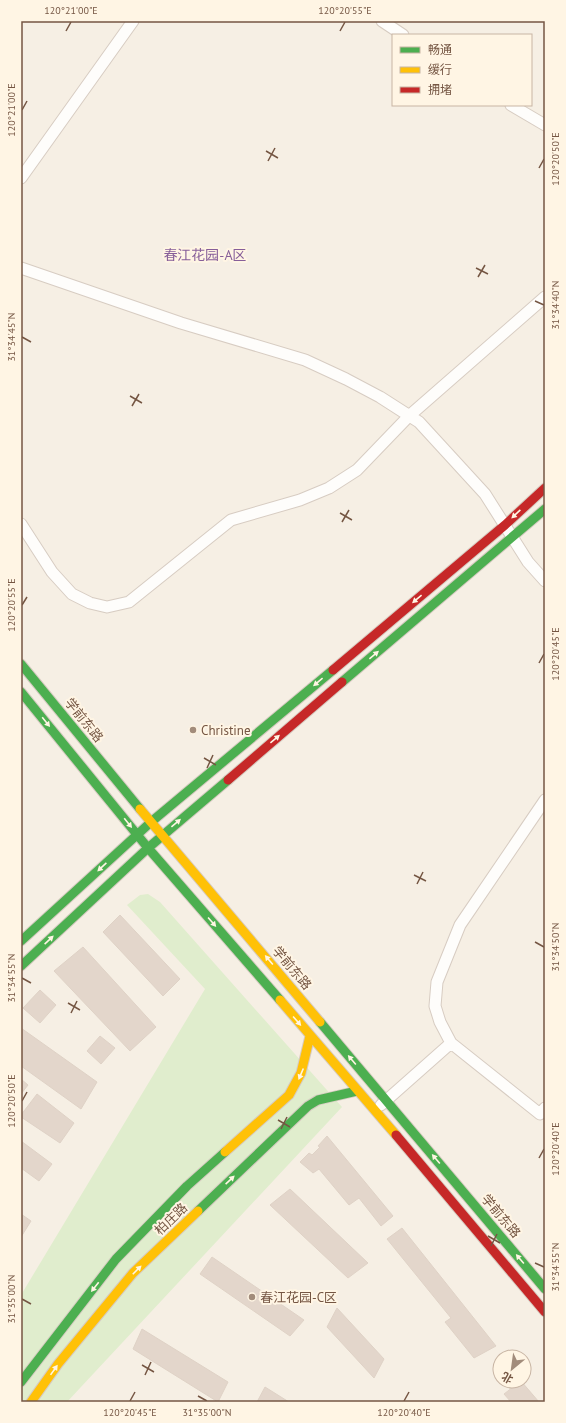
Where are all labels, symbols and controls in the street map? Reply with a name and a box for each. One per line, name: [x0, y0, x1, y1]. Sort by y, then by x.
text: 120°21'00"E: [44, 4, 98, 17]
text: 120°20'55"E: [318, 4, 372, 17]
legend: [392, 34, 532, 106]
text: 畅通: [428, 42, 452, 57]
text: 缓行: [428, 62, 452, 77]
text: 拥堵: [428, 82, 452, 97]
text: 120°21'00"E: [5, 83, 18, 137]
text: 120°20'50"E: [549, 132, 562, 186]
district label: 春江花园-A区: [163, 246, 247, 264]
text: 31°34'40"N: [549, 280, 562, 330]
text: 31°34'45"N: [5, 312, 18, 362]
one-way arrow: [511, 510, 521, 519]
text: 120°20'55"E: [5, 578, 18, 632]
one-way arrow: [412, 594, 423, 603]
text: 120°20'45"E: [549, 627, 562, 681]
one-way arrow: [369, 650, 379, 660]
one-way arrow: [312, 678, 323, 687]
street label: 学前东路: [61, 694, 107, 746]
one-way arrow: [41, 717, 50, 728]
place label: Christine: [201, 722, 251, 739]
marker: Christine: [188, 725, 198, 735]
one-way arrow: [270, 735, 280, 744]
one-way arrow: [123, 818, 132, 829]
one-way arrow: [171, 819, 181, 828]
one-way arrow: [97, 862, 107, 872]
one-way arrow: [207, 917, 217, 927]
text: 31°34'50"N: [549, 922, 562, 972]
one-way arrow: [45, 936, 54, 945]
street label: 学前东路: [269, 943, 315, 993]
text: 31°34'55"N: [5, 953, 18, 1003]
one-way arrow: [264, 955, 273, 966]
one-way arrow: [292, 1016, 301, 1025]
one-way arrow: [348, 1055, 357, 1065]
one-way arrow: [298, 1068, 304, 1080]
text: 120°20'50"E: [5, 1074, 18, 1128]
text: 120°20'40"E: [549, 1122, 562, 1176]
one-way arrow: [432, 1154, 441, 1165]
one-way arrow: [225, 1175, 235, 1185]
street label: 学前东路: [478, 1191, 524, 1241]
street label: 柏庄路: [151, 1199, 191, 1239]
text: 31°34'55"N: [549, 1242, 562, 1292]
one-way arrow: [515, 1253, 524, 1264]
one-way arrow: [132, 1265, 142, 1275]
text: 31°35'00"N: [5, 1274, 18, 1324]
one-way arrow: [91, 1281, 99, 1292]
place label: 春江花园-C区: [260, 1289, 337, 1306]
marker: 春江花园-C区: [247, 1292, 257, 1302]
north arrow: [492, 1349, 532, 1389]
one-way arrow: [50, 1365, 58, 1375]
text: 北: [499, 1369, 515, 1387]
text: 120°20'45"E: [103, 1406, 157, 1419]
text: 31°35'00"N: [182, 1406, 232, 1419]
text: 120°20'40"E: [377, 1406, 431, 1419]

